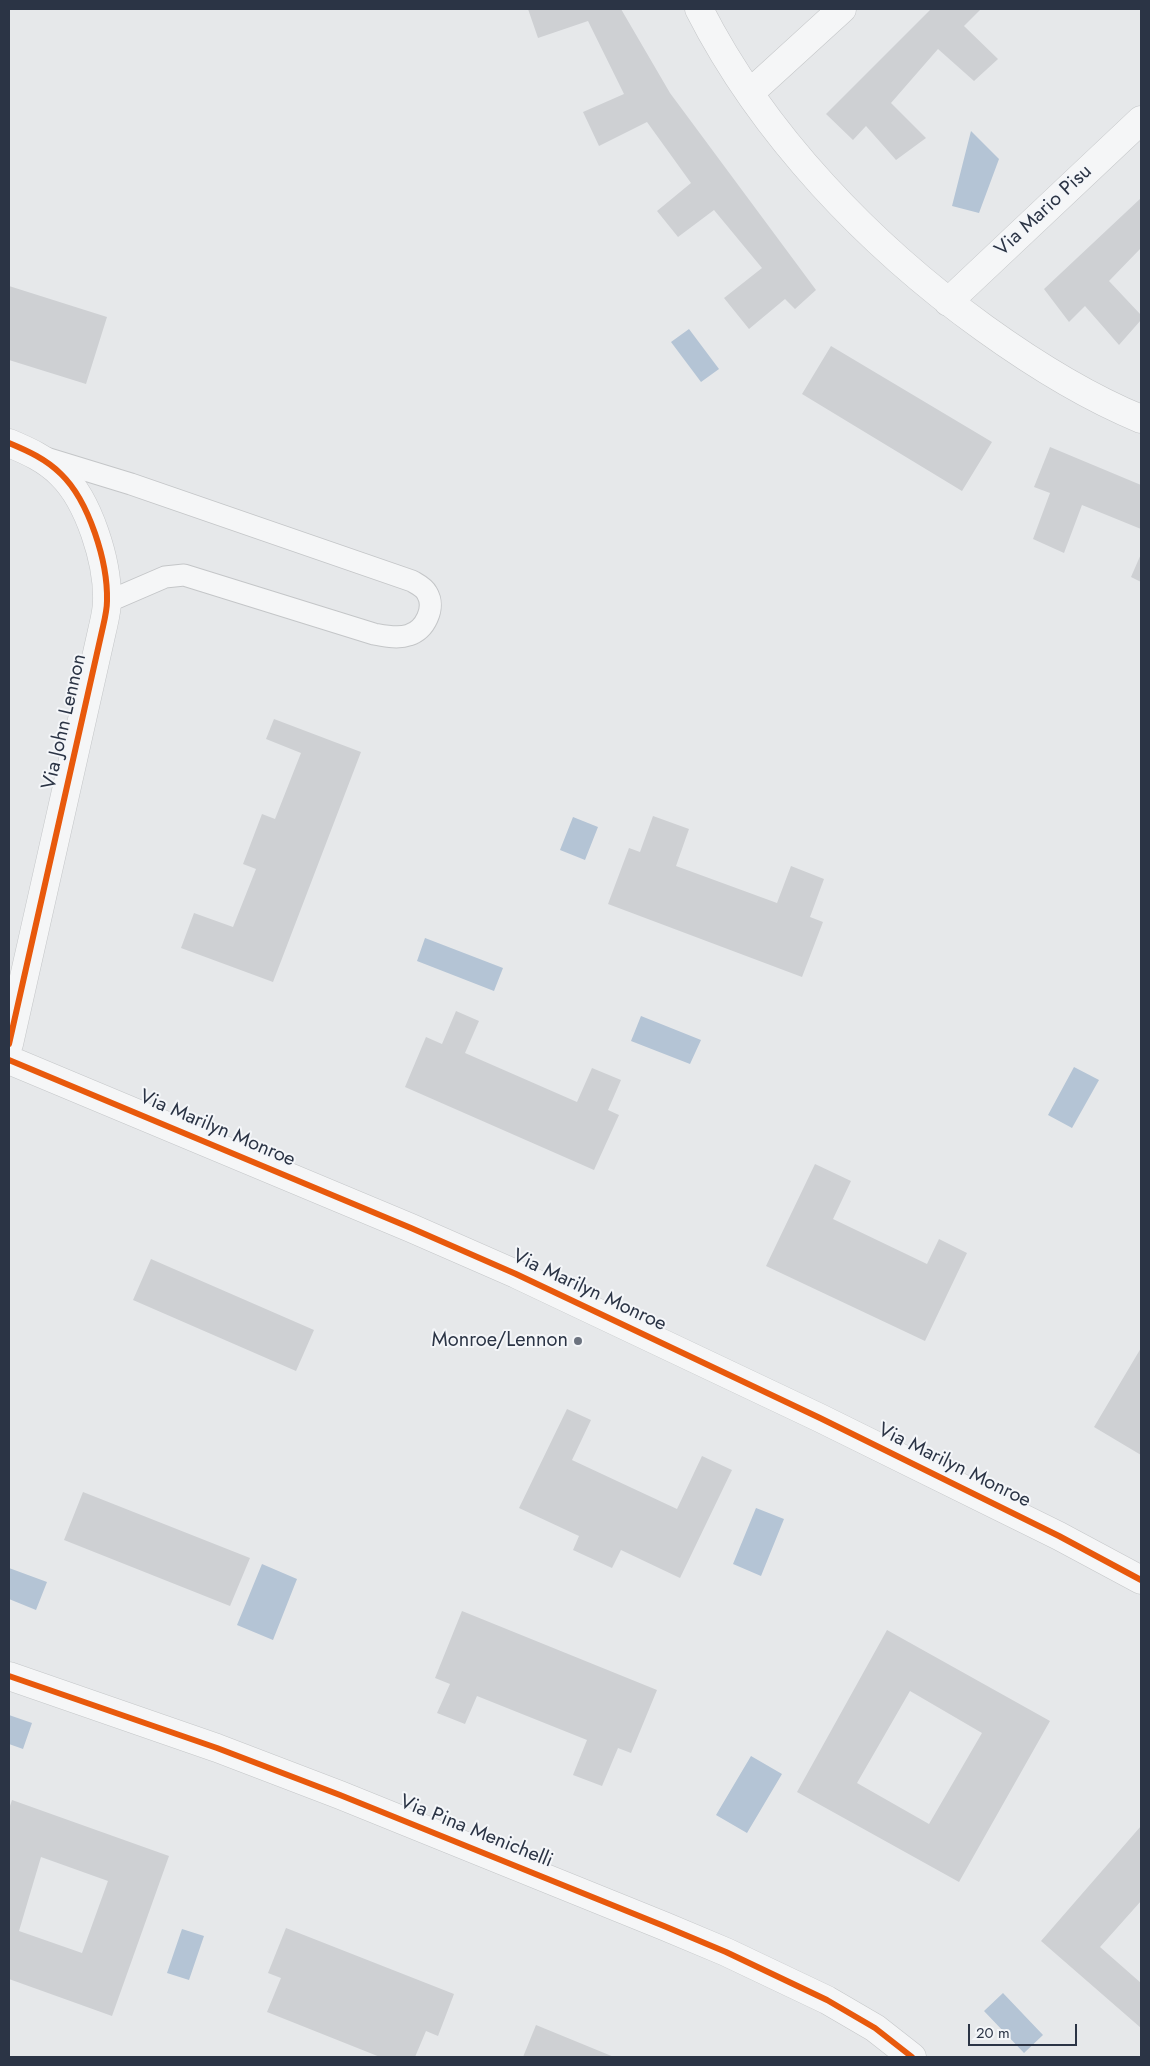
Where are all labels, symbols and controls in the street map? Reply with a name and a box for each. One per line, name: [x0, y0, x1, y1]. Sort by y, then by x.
street label: Via Mario Pisu: [991, 160, 1097, 262]
street label: Via John Lennon: [38, 652, 92, 792]
street label: Via Marilyn Monroe: [135, 1085, 299, 1173]
street label: Via Marilyn Monroe: [508, 1245, 670, 1337]
place label: Monroe/Lennon: [432, 1329, 568, 1353]
marker: Monroe/Lennon: [572, 1335, 584, 1347]
street label: Via Marilyn Monroe: [874, 1419, 1034, 1513]
street label: Via Pina Menichelli: [396, 1790, 556, 1874]
scale bar: [970, 2014, 1079, 2046]
text: 20 m: [976, 2022, 1010, 2044]

